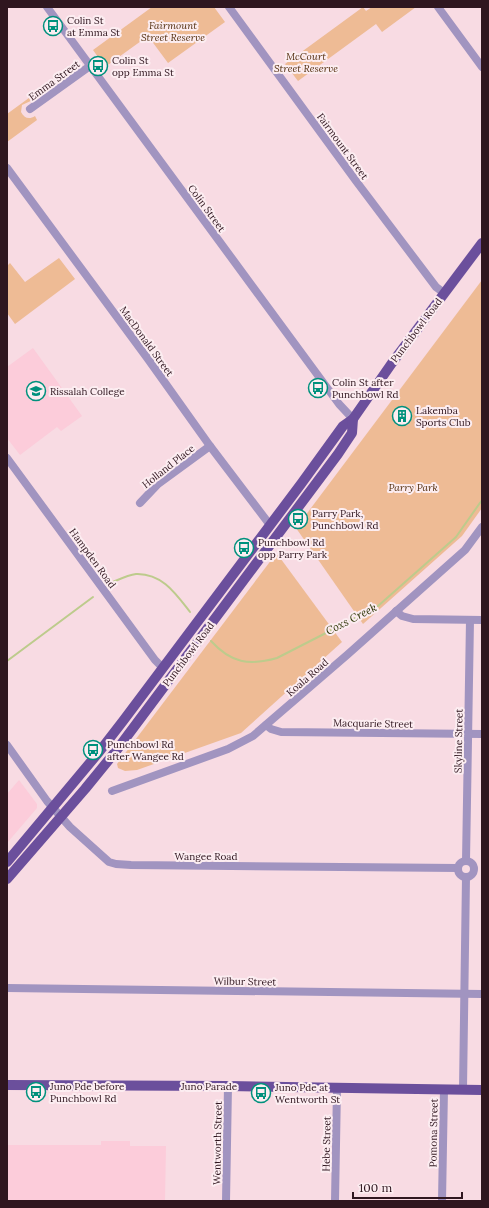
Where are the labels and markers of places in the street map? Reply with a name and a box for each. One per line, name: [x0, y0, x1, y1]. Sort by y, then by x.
place label: Colin St at Emma St: [67, 14, 120, 39]
bus stop icon: Colin St at Emma St: [42, 15, 64, 37]
place label: Colin St opp Emma St: [112, 54, 174, 79]
bus stop icon: Colin St opp Emma St: [87, 55, 109, 77]
place label: Colin St after Punchbowl Rd: [332, 376, 399, 401]
bus stop icon: Colin St after Punchbowl Rd: [307, 377, 329, 399]
school or university icon: Rissalah College: [25, 380, 47, 402]
place label: Rissalah College: [50, 385, 125, 398]
place label: Lakemba Sports Club: [416, 404, 471, 429]
building icon: Lakemba Sports Club: [391, 405, 413, 427]
place label: Parry Park, Punchbowl Rd: [312, 507, 379, 532]
bus stop icon: Parry Park, Punchbowl Rd: [287, 508, 309, 530]
place label: Punchbowl Rd opp Parry Park: [258, 536, 328, 561]
bus stop icon: Punchbowl Rd opp Parry Park: [233, 537, 255, 559]
place label: Punchbowl Rd after Wangee Rd: [107, 738, 184, 763]
bus stop icon: Punchbowl Rd after Wangee Rd: [82, 739, 104, 761]
place label: Juno Pde before Punchbowl Rd: [49, 1080, 125, 1105]
bus stop icon: Juno Pde before Punchbowl Rd: [25, 1081, 47, 1103]
place label: Juno Pde at Wentworth St: [274, 1081, 340, 1106]
bus stop icon: Juno Pde at Wentworth St: [250, 1082, 272, 1104]

